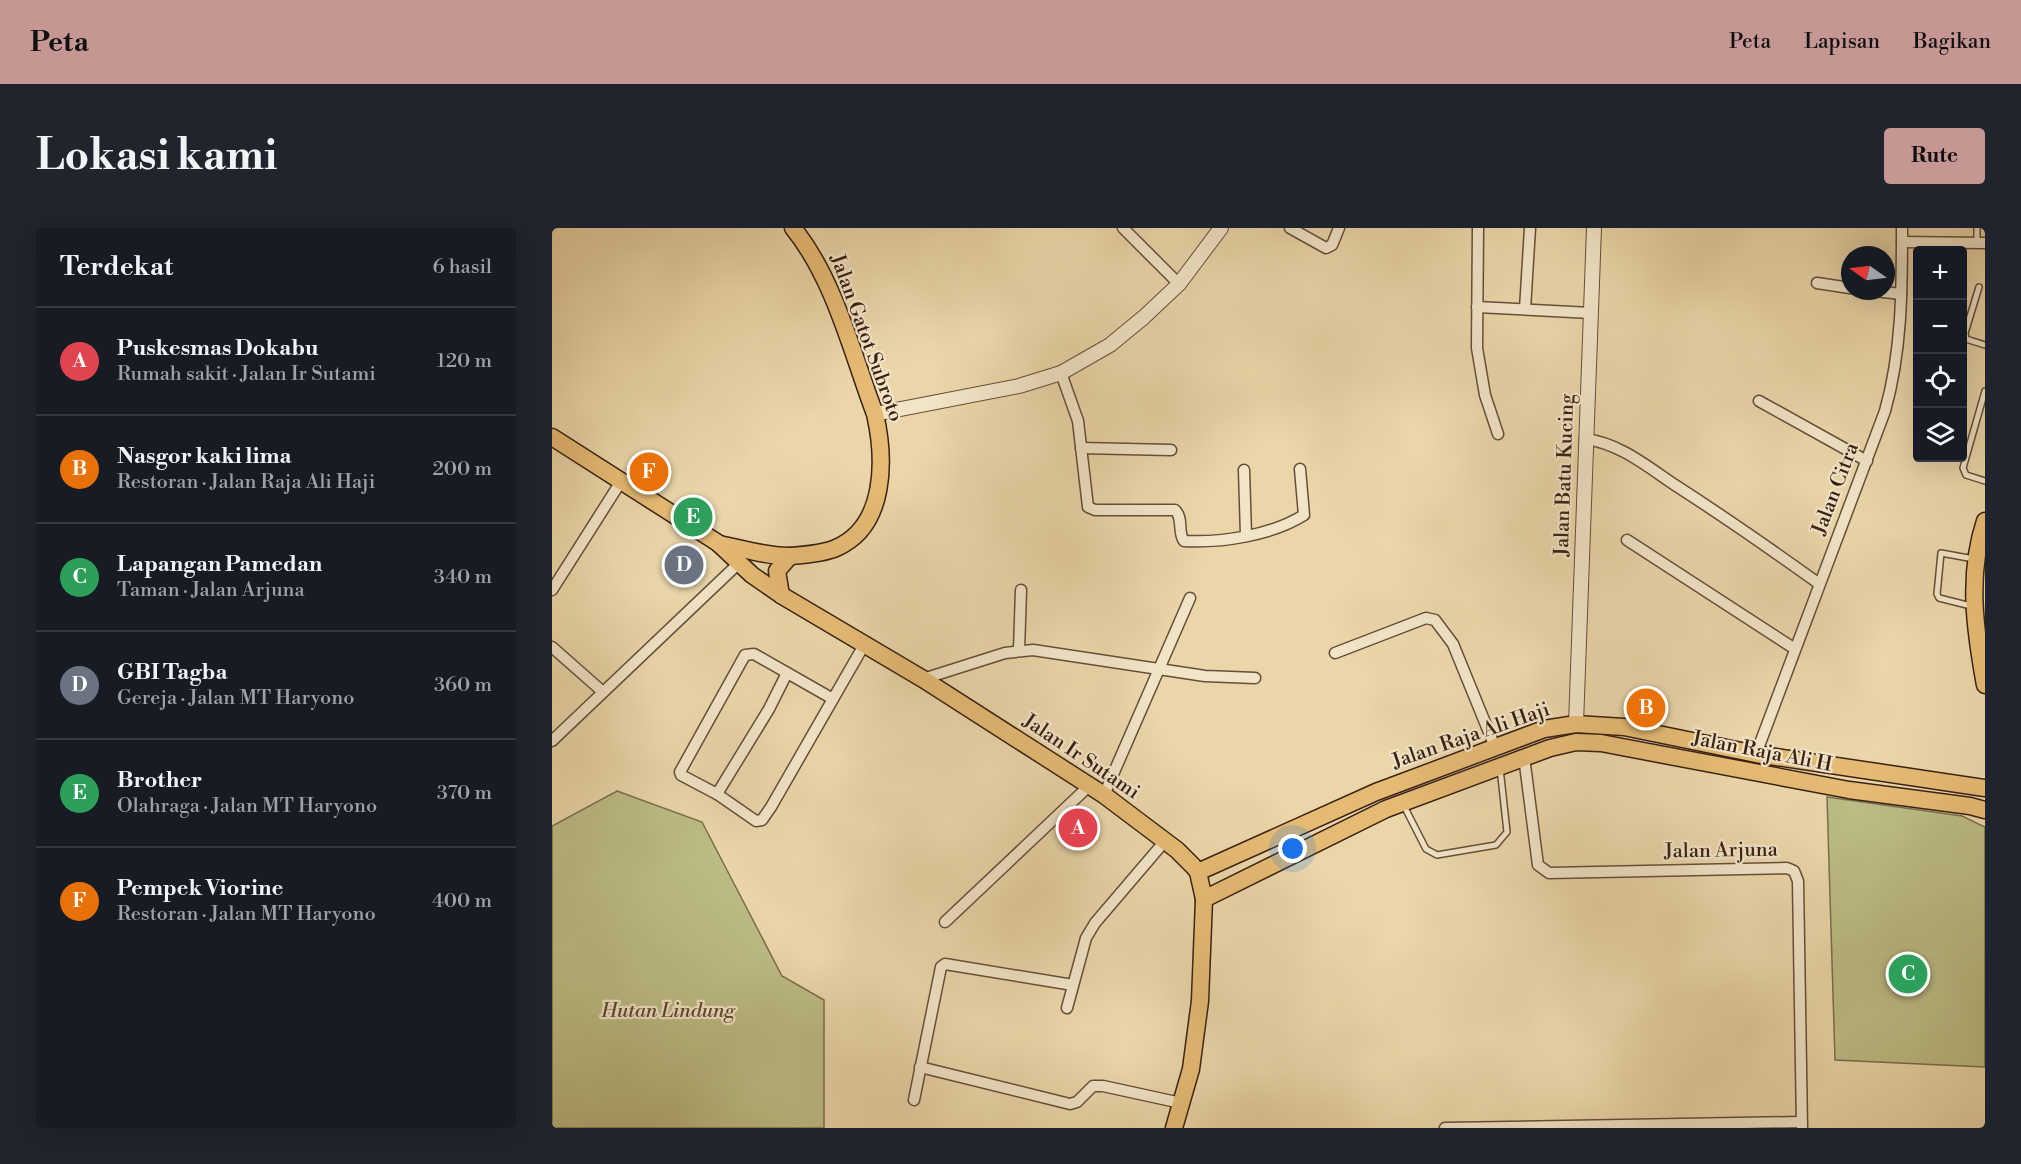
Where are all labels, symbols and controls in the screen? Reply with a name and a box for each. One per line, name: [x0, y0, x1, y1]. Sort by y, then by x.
text: Peta: [30, 25, 89, 60]
text: Peta: [1729, 29, 1771, 55]
text: Lapisan: [1804, 29, 1880, 55]
text: Bagikan: [1913, 29, 1991, 55]
button: Rute: [1884, 128, 1985, 184]
text: Lokasi kami: [36, 130, 277, 183]
north arrow: [1841, 246, 1895, 300]
map controls: [1913, 246, 1967, 462]
button: +: [1913, 246, 1967, 300]
street label: Jalan Gatot Subroto: [824, 250, 908, 425]
text: Terdekat: [60, 251, 173, 283]
text: 6 hasil: [432, 255, 492, 280]
button: −: [1913, 300, 1967, 354]
text: Puskesmas Dokabu: [117, 335, 319, 362]
text: A: [72, 349, 87, 374]
text: 120 m: [437, 349, 492, 374]
button: locate: [1913, 354, 1967, 408]
text: Rumah sakit · Jalan Ir Sutami: [117, 362, 376, 387]
street label: Jalan Batu Kucing: [1550, 393, 1580, 558]
button: layers: [1913, 408, 1967, 462]
street label: Jalan Citra: [1807, 439, 1865, 539]
text: Nasgor kaki lima: [117, 443, 291, 470]
pin: F: [630, 450, 668, 494]
text: B: [72, 457, 87, 482]
text: 200 m: [432, 457, 492, 482]
text: Restoran · Jalan Raja Ali Haji: [117, 470, 375, 495]
pin: E: [674, 494, 712, 540]
pin: D: [664, 542, 704, 588]
text: Lapangan Pamedan: [117, 551, 322, 578]
text: C: [72, 565, 87, 590]
text: 340 m: [434, 565, 492, 590]
text: Taman · Jalan Arjuna: [117, 578, 305, 603]
text: GBI Tagba: [117, 659, 227, 686]
text: D: [72, 673, 87, 698]
text: 360 m: [434, 673, 492, 698]
text: Gereja · Jalan MT Haryono: [117, 686, 355, 711]
pin: B: [1626, 686, 1666, 730]
street label: Jalan Raja Ali Haji: [1388, 697, 1554, 775]
street label: Jalan Ir Sutami: [1017, 708, 1145, 805]
street label: Jalan Raja Ali H: [1689, 726, 1834, 778]
text: Brother: [117, 767, 202, 794]
text: E: [73, 781, 86, 806]
text: 370 m: [437, 781, 492, 806]
text: Olahraga · Jalan MT Haryono: [117, 794, 377, 819]
pin: A: [1058, 806, 1098, 850]
your location: [1278, 834, 1307, 863]
street label: Jalan Arjuna: [1663, 837, 1779, 865]
text: Pempek Viorine: [117, 875, 283, 902]
text: F: [72, 889, 87, 914]
text: 400 m: [432, 889, 492, 914]
text: Restoran · Jalan MT Haryono: [117, 902, 376, 927]
pin: C: [1888, 952, 1928, 996]
park label: Hutan Lindung: [600, 999, 736, 1024]

